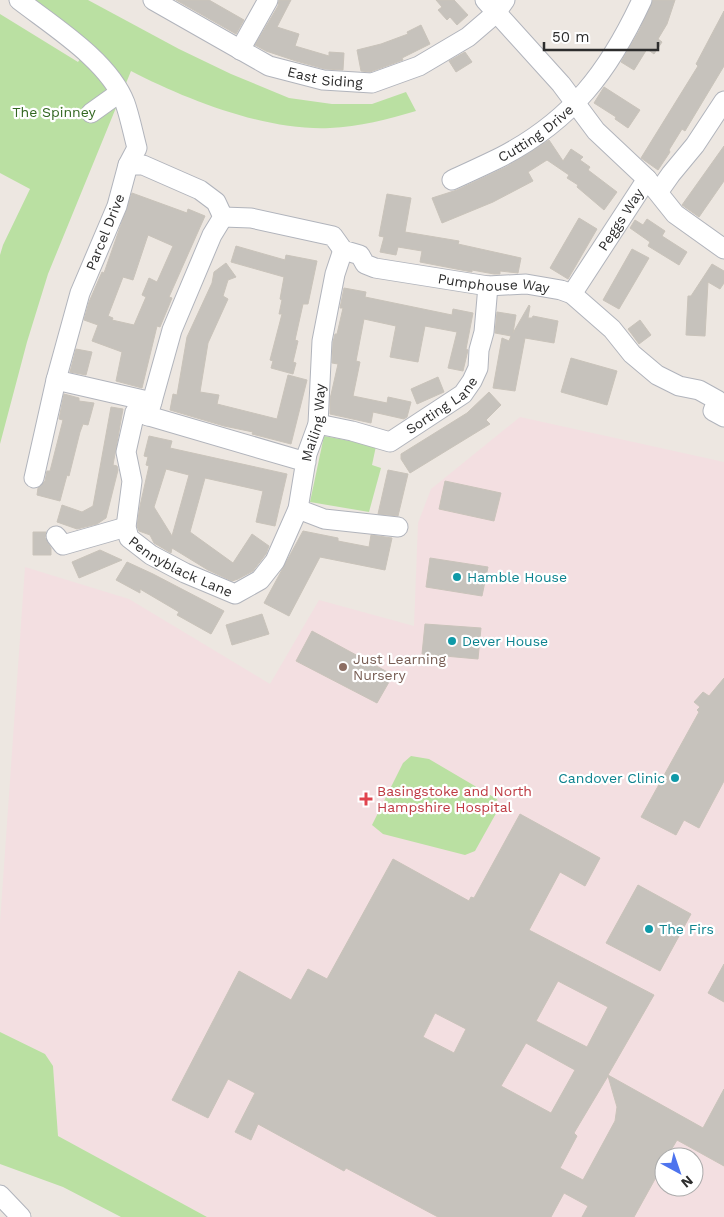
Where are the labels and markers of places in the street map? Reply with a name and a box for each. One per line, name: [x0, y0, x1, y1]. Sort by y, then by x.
place label: Hamble House: [467, 569, 567, 585]
marker: Hamble House: [451, 571, 463, 583]
place label: Dever House: [462, 633, 548, 649]
marker: Dever House: [446, 635, 458, 647]
place label: Just Learning Nursery: [353, 651, 446, 683]
marker: Just Learning Nursery: [337, 661, 349, 673]
place label: Candover Clinic: [558, 770, 665, 786]
marker: Candover Clinic: [669, 772, 681, 784]
place label: Basingstoke and North Hampshire Hospital: [377, 783, 532, 815]
marker: Basingstoke and North Hampshire Hospital: [359, 792, 373, 806]
place label: The Firs: [659, 921, 714, 937]
marker: The Firs: [643, 923, 655, 935]

